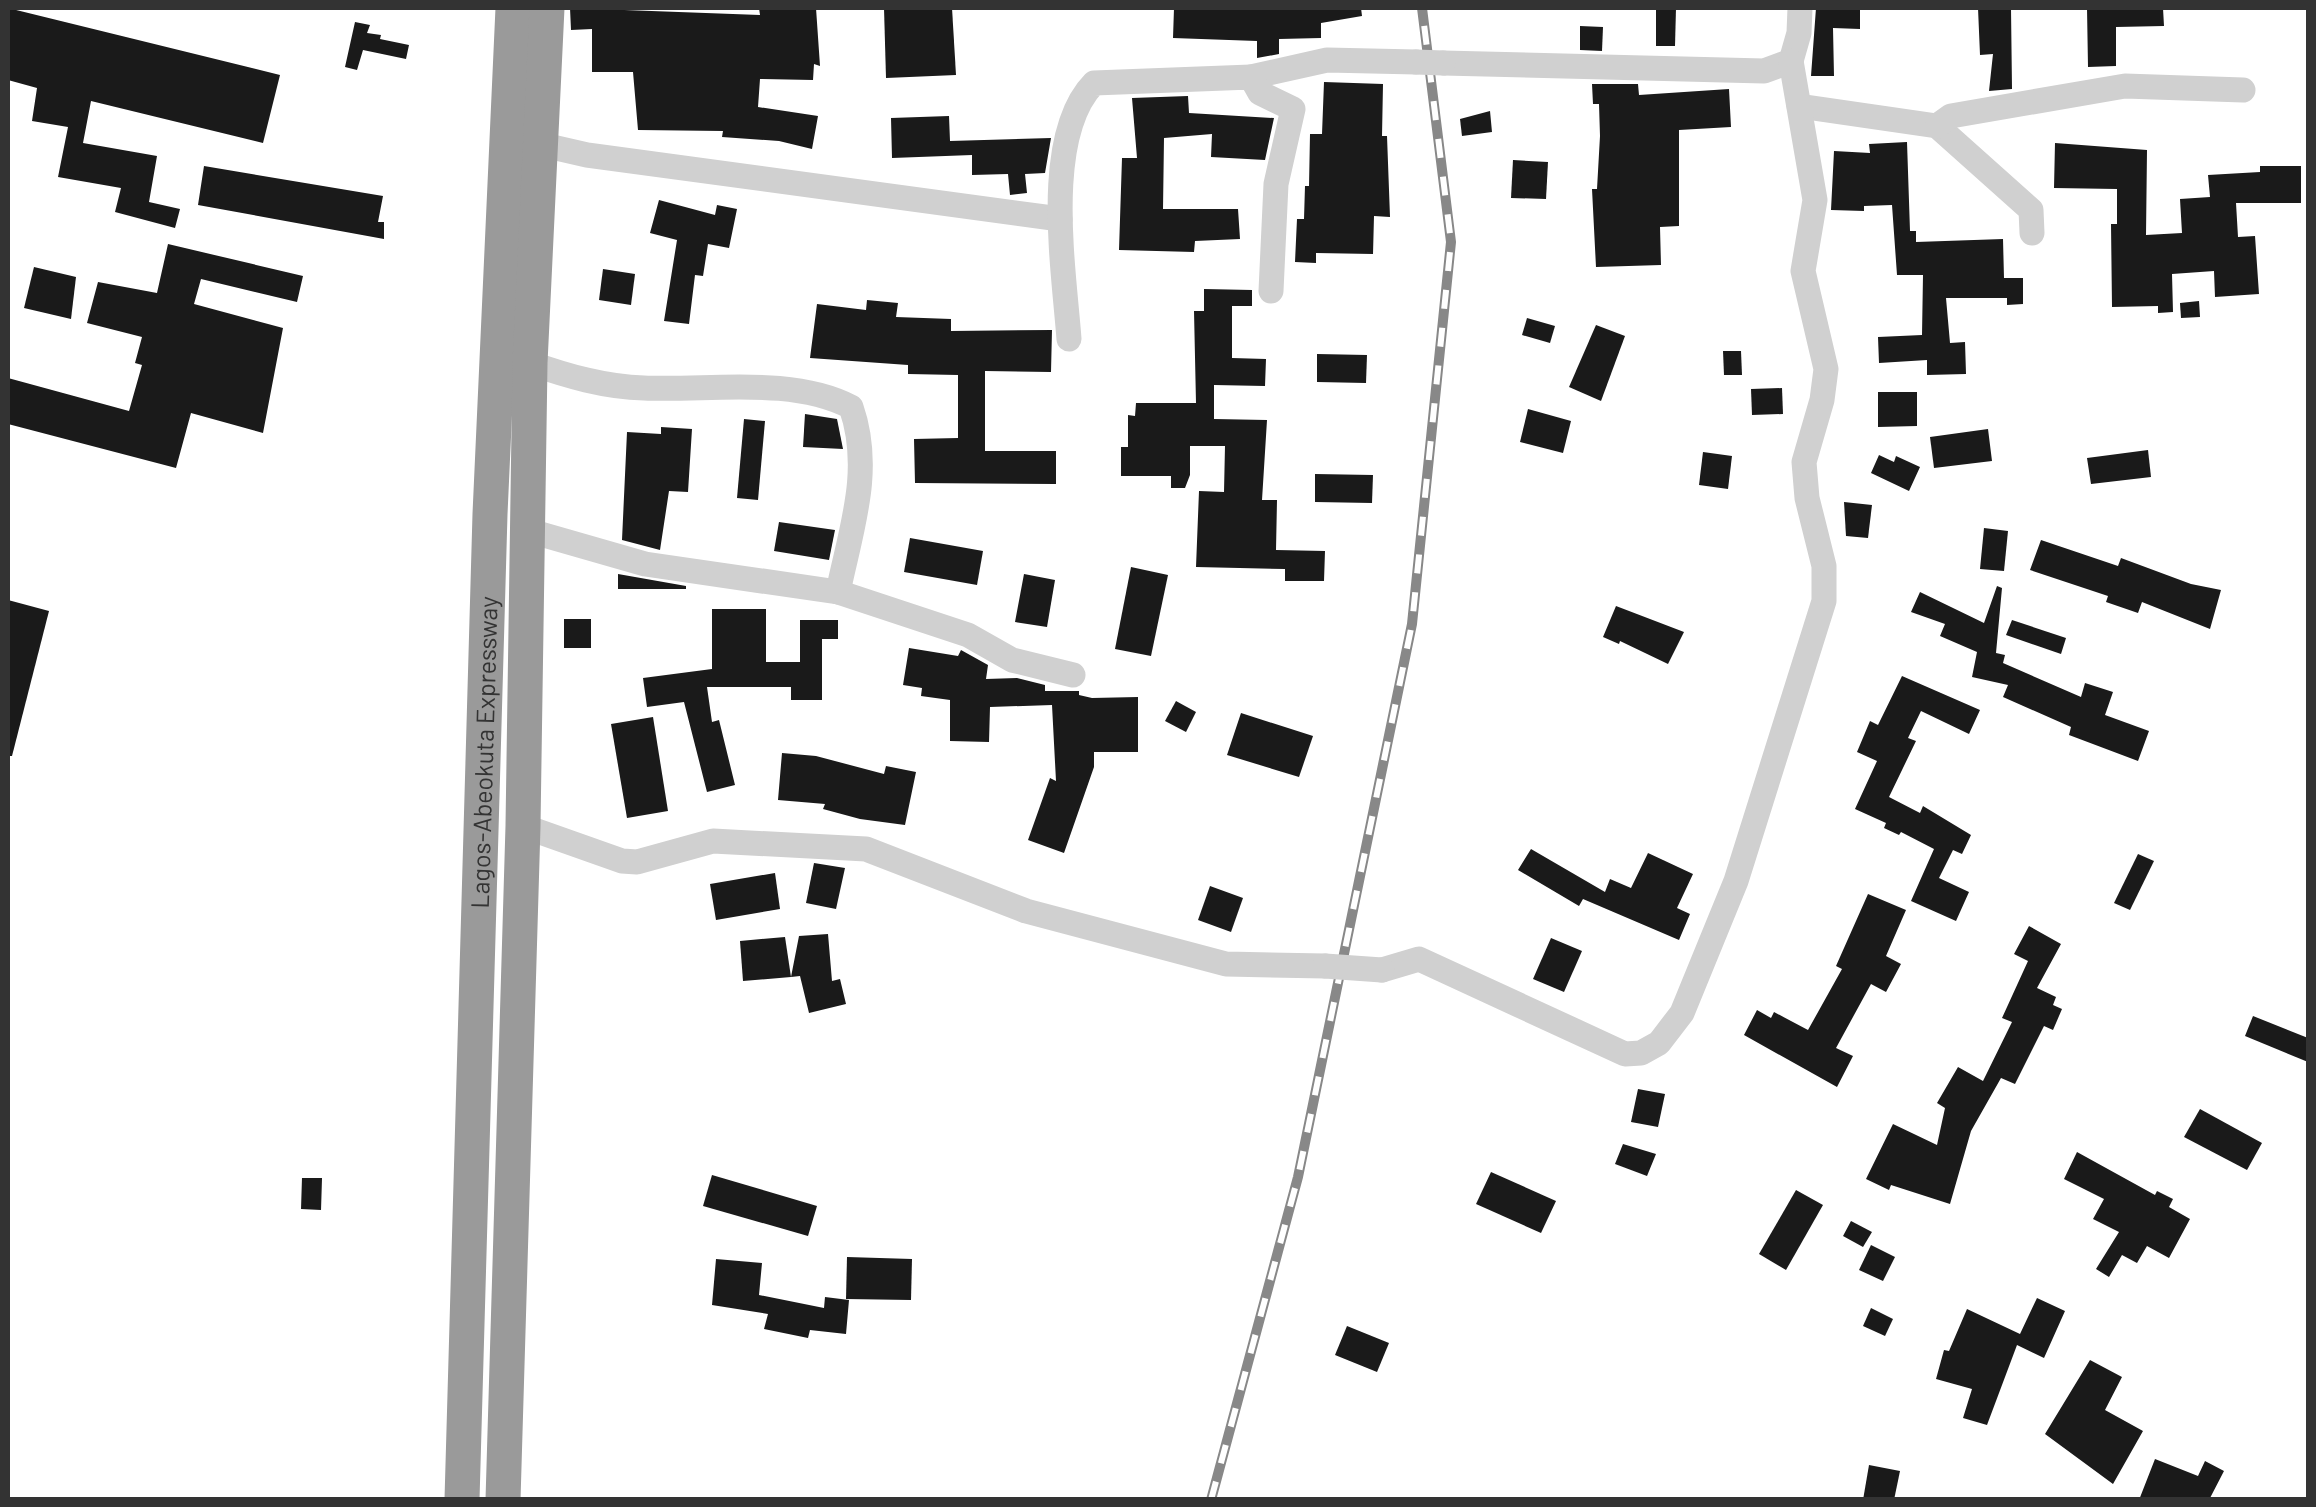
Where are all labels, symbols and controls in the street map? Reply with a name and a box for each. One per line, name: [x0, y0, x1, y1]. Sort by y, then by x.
street label: Lagos-Abeokuta Expressway: [464, 596, 503, 909]

